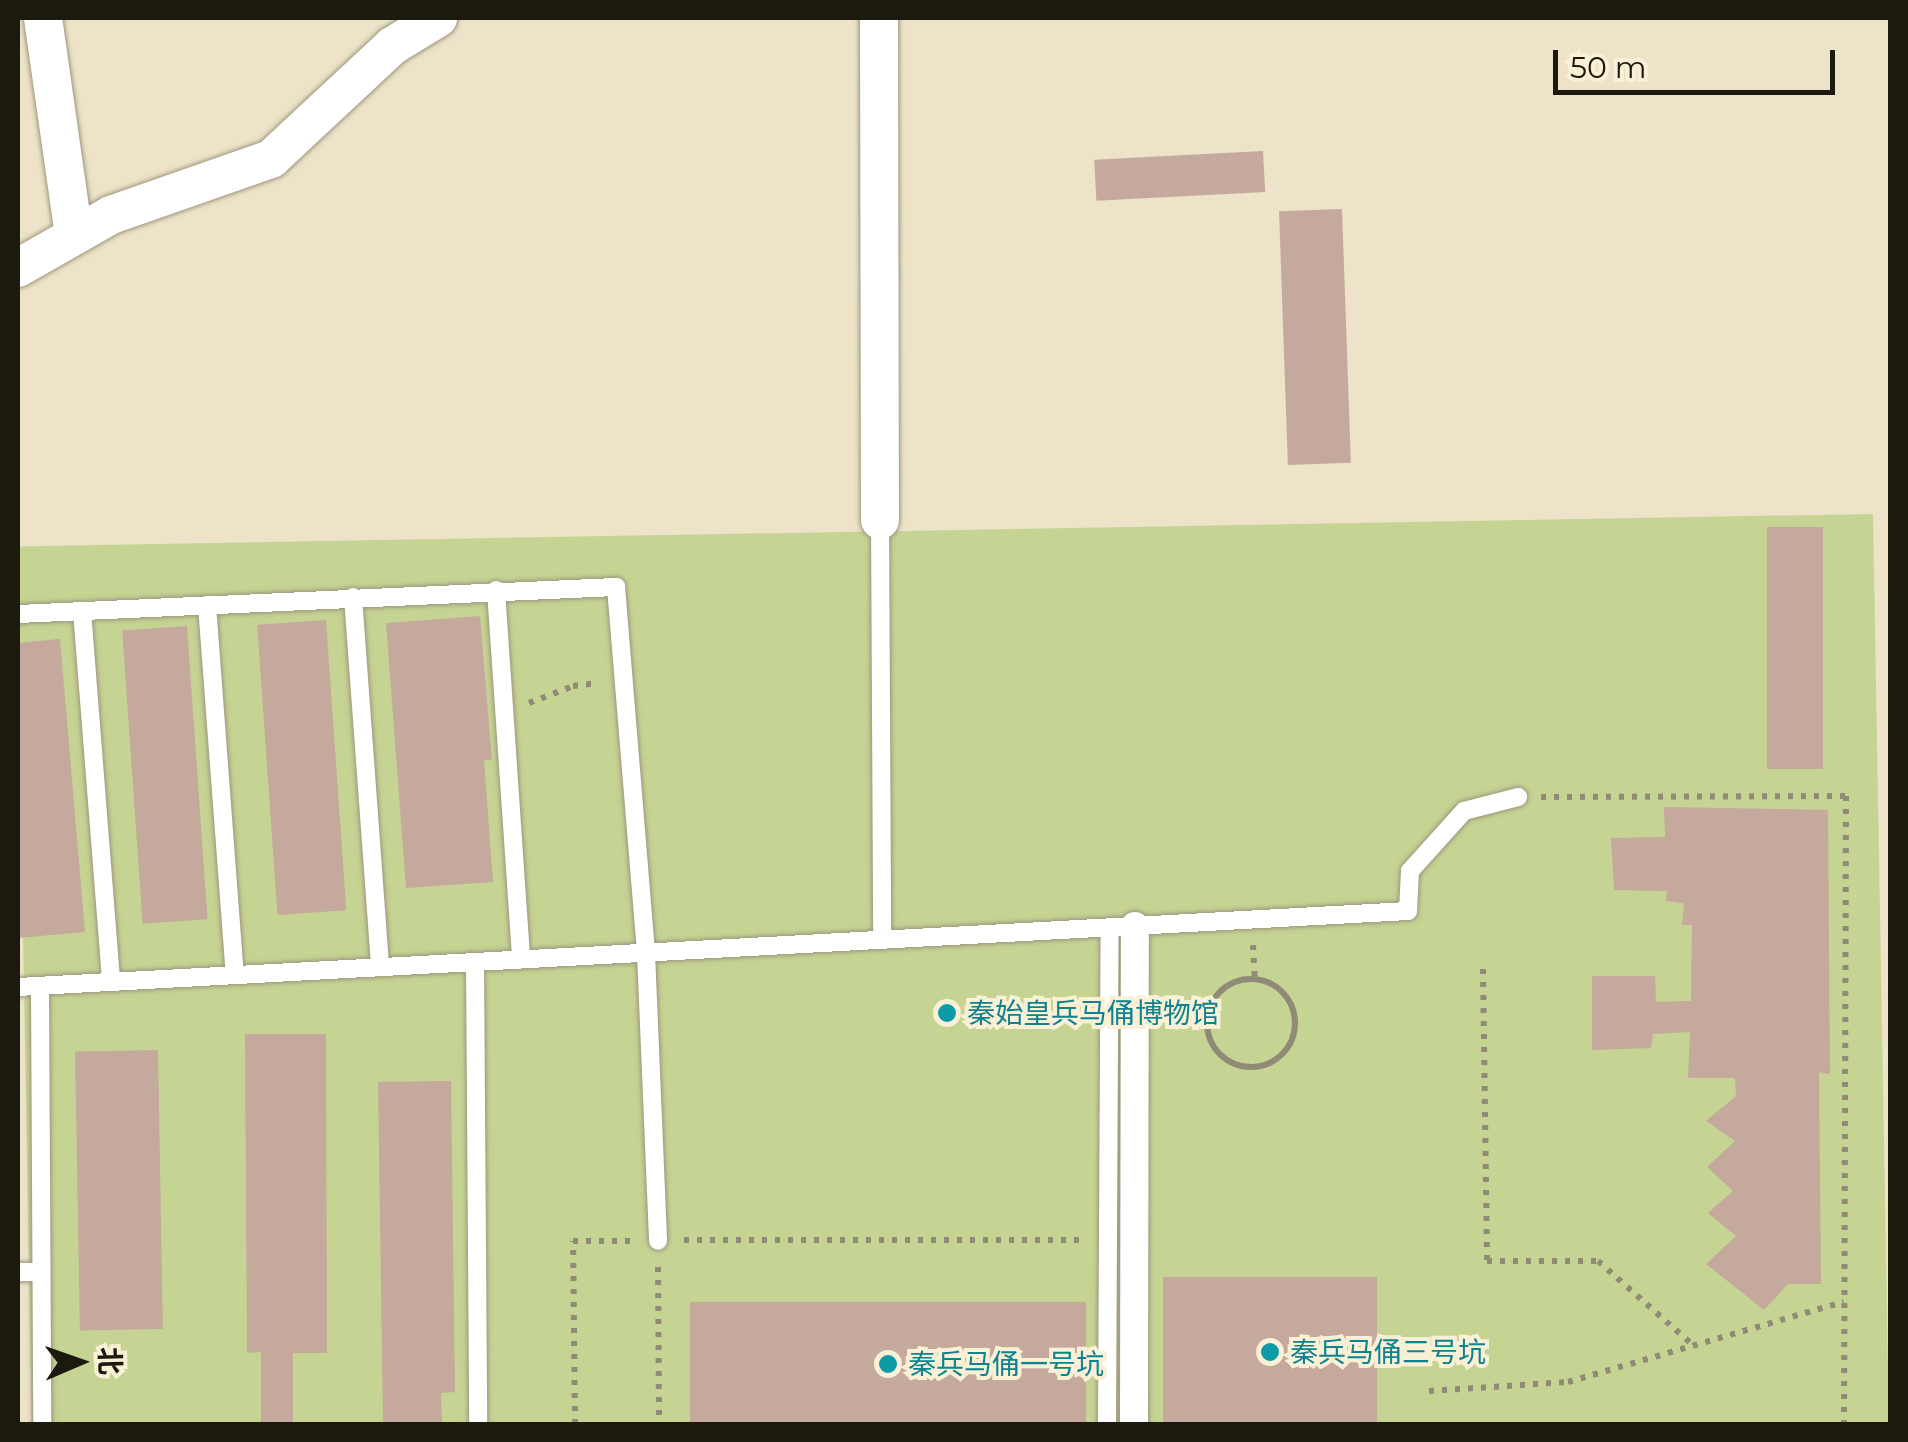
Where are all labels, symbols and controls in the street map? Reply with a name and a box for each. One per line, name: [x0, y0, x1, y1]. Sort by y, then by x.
scale bar: [1558, 30, 1840, 92]
text: 50 m: [1570, 49, 1647, 86]
place label: 秦始皇兵马俑博物馆: [967, 996, 1219, 1030]
marker: 秦始皇兵马俑博物馆: [936, 1002, 958, 1024]
north arrow: [30, 1312, 130, 1412]
place label: 秦兵马俑三号坑: [1290, 1335, 1486, 1369]
marker: 秦兵马俑三号坑: [1259, 1341, 1281, 1363]
text: 北: [93, 1346, 127, 1376]
place label: 秦兵马俑一号坑: [908, 1347, 1104, 1381]
marker: 秦兵马俑一号坑: [877, 1353, 899, 1375]

